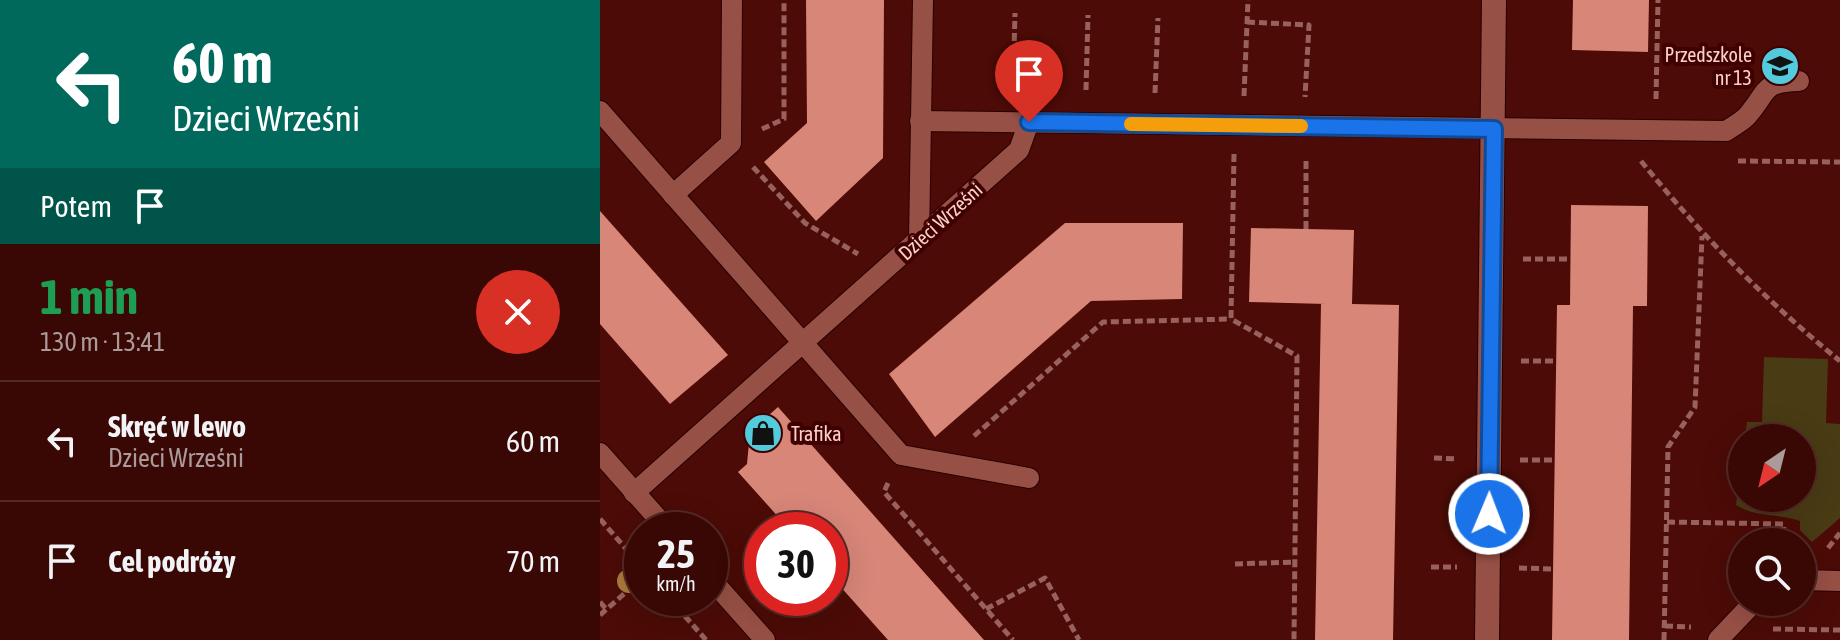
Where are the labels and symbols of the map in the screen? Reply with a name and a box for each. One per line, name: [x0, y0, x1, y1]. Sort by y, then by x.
pin: [995, 40, 1063, 122]
place label: Przedszkole nr 13: [1665, 43, 1752, 89]
school or university icon: Przedszkole nr 13: [1759, 45, 1801, 87]
street label: Dzieci Wrześni: [893, 177, 987, 265]
shop icon: Trafika: [742, 412, 784, 454]
place label: Trafika: [791, 422, 842, 445]
north arrow: [1728, 424, 1816, 512]
position arrow: [1447, 472, 1531, 556]
speed limit sign: 30: [744, 512, 848, 616]

